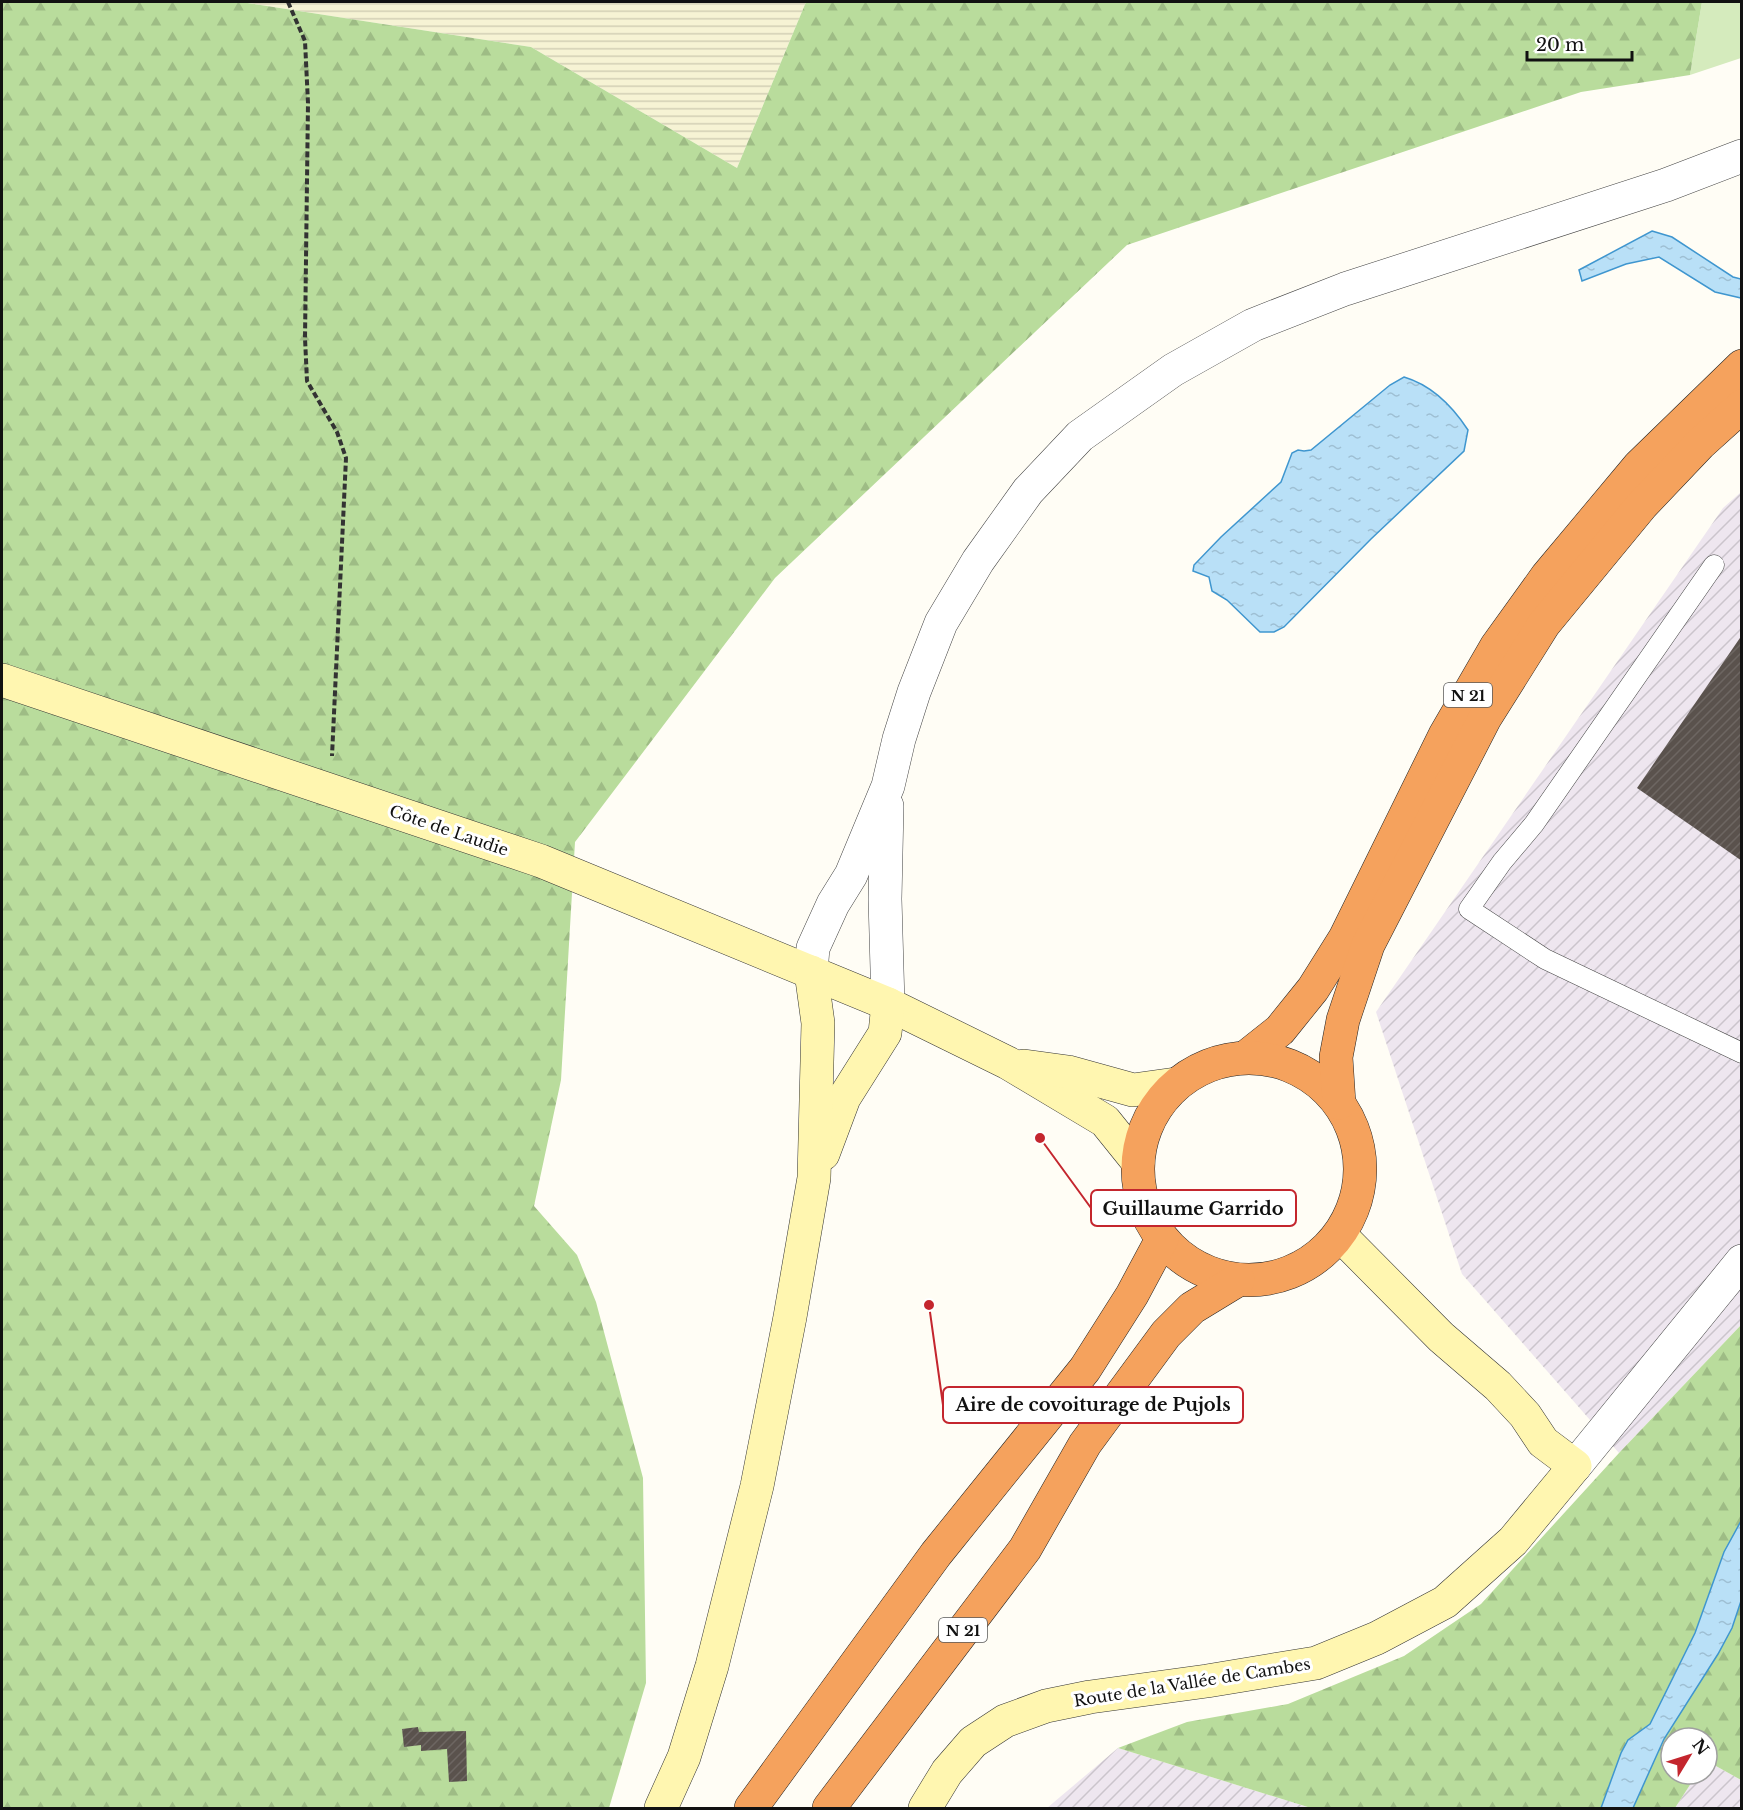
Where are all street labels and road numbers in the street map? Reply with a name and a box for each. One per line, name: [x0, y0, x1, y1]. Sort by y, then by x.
road number: N 21: [1444, 683, 1492, 707]
street label: Côte de Laudie: [387, 800, 511, 860]
road number: N 21: [939, 1618, 987, 1642]
street label: Route de la Vallée de Cambes: [1072, 1653, 1312, 1711]

